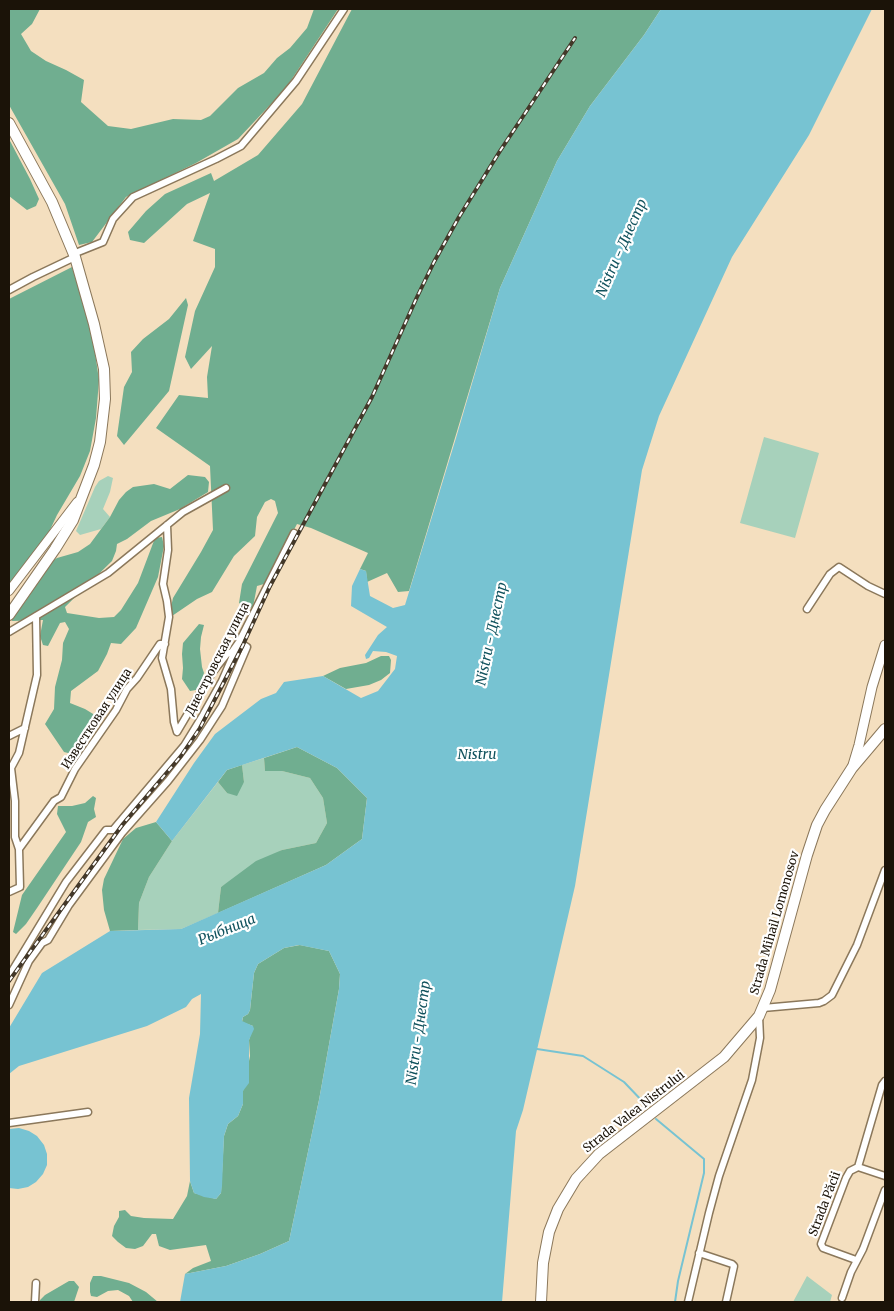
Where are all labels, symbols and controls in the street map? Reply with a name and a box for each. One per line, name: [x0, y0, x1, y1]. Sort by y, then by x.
water label: Nistru - Днестр: [593, 197, 651, 299]
water label: Nistru - Днестр: [473, 581, 511, 687]
street label: Днестровская улица: [183, 600, 253, 718]
street label: Известковая улица: [59, 666, 135, 772]
water label: Nistru: [457, 747, 497, 763]
street label: Strada Mihail Lomonosov: [748, 850, 802, 996]
water label: Рыбница: [196, 911, 258, 949]
water label: Nistru - Днестр: [403, 980, 435, 1086]
street label: Strada Valea Nistrului: [580, 1068, 688, 1156]
street label: Strada Păcii: [806, 1170, 844, 1238]

